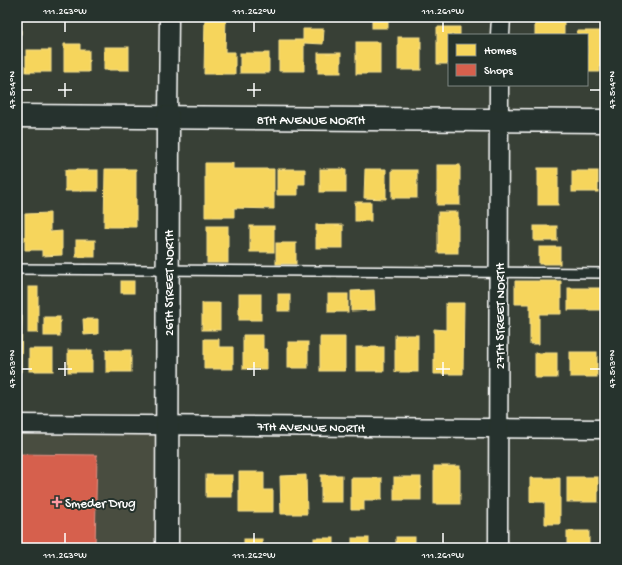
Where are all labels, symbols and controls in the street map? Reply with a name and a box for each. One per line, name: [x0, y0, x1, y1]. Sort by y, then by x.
text: 111.263°W: [42, 6, 87, 18]
text: 111.262°W: [231, 6, 276, 18]
text: 111.261°W: [421, 6, 465, 18]
legend: [448, 34, 588, 86]
text: Homes: [484, 45, 517, 59]
text: Shops: [484, 65, 513, 79]
text: 47.514°N: [7, 70, 19, 109]
text: 47.514°N: [607, 70, 619, 109]
street label: 8TH AVENUE NORTH: [257, 114, 366, 129]
street label: 26TH STREET NORTH: [163, 229, 178, 336]
street label: 27TH STREET NORTH: [494, 262, 509, 369]
text: 47.513°N: [7, 349, 19, 388]
text: 47.513°N: [607, 349, 619, 388]
street label: 7TH AVENUE NORTH: [256, 420, 366, 437]
marker: Smeder Drug: [52, 497, 62, 507]
place label: Smeder Drug: [65, 497, 136, 512]
text: 111.263°W: [42, 550, 87, 562]
text: 111.262°W: [231, 550, 276, 562]
text: 111.261°W: [421, 550, 465, 562]

